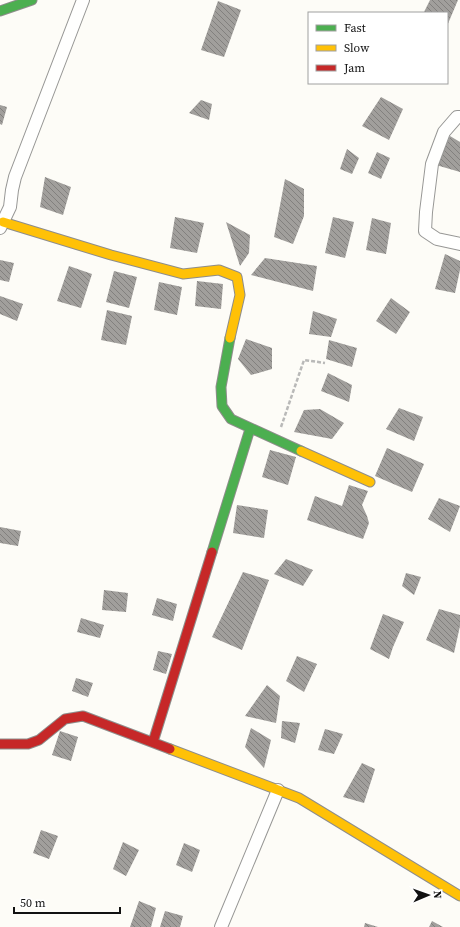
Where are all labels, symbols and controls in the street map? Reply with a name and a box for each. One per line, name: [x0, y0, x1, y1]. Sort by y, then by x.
legend: [308, 12, 448, 84]
text: Fast: [344, 20, 366, 36]
text: Slow: [344, 40, 370, 56]
text: Jam: [343, 60, 365, 76]
north arrow: [408, 875, 448, 915]
scale bar: [14, 889, 120, 915]
text: N: [430, 890, 445, 899]
text: 50 m: [20, 895, 46, 911]

